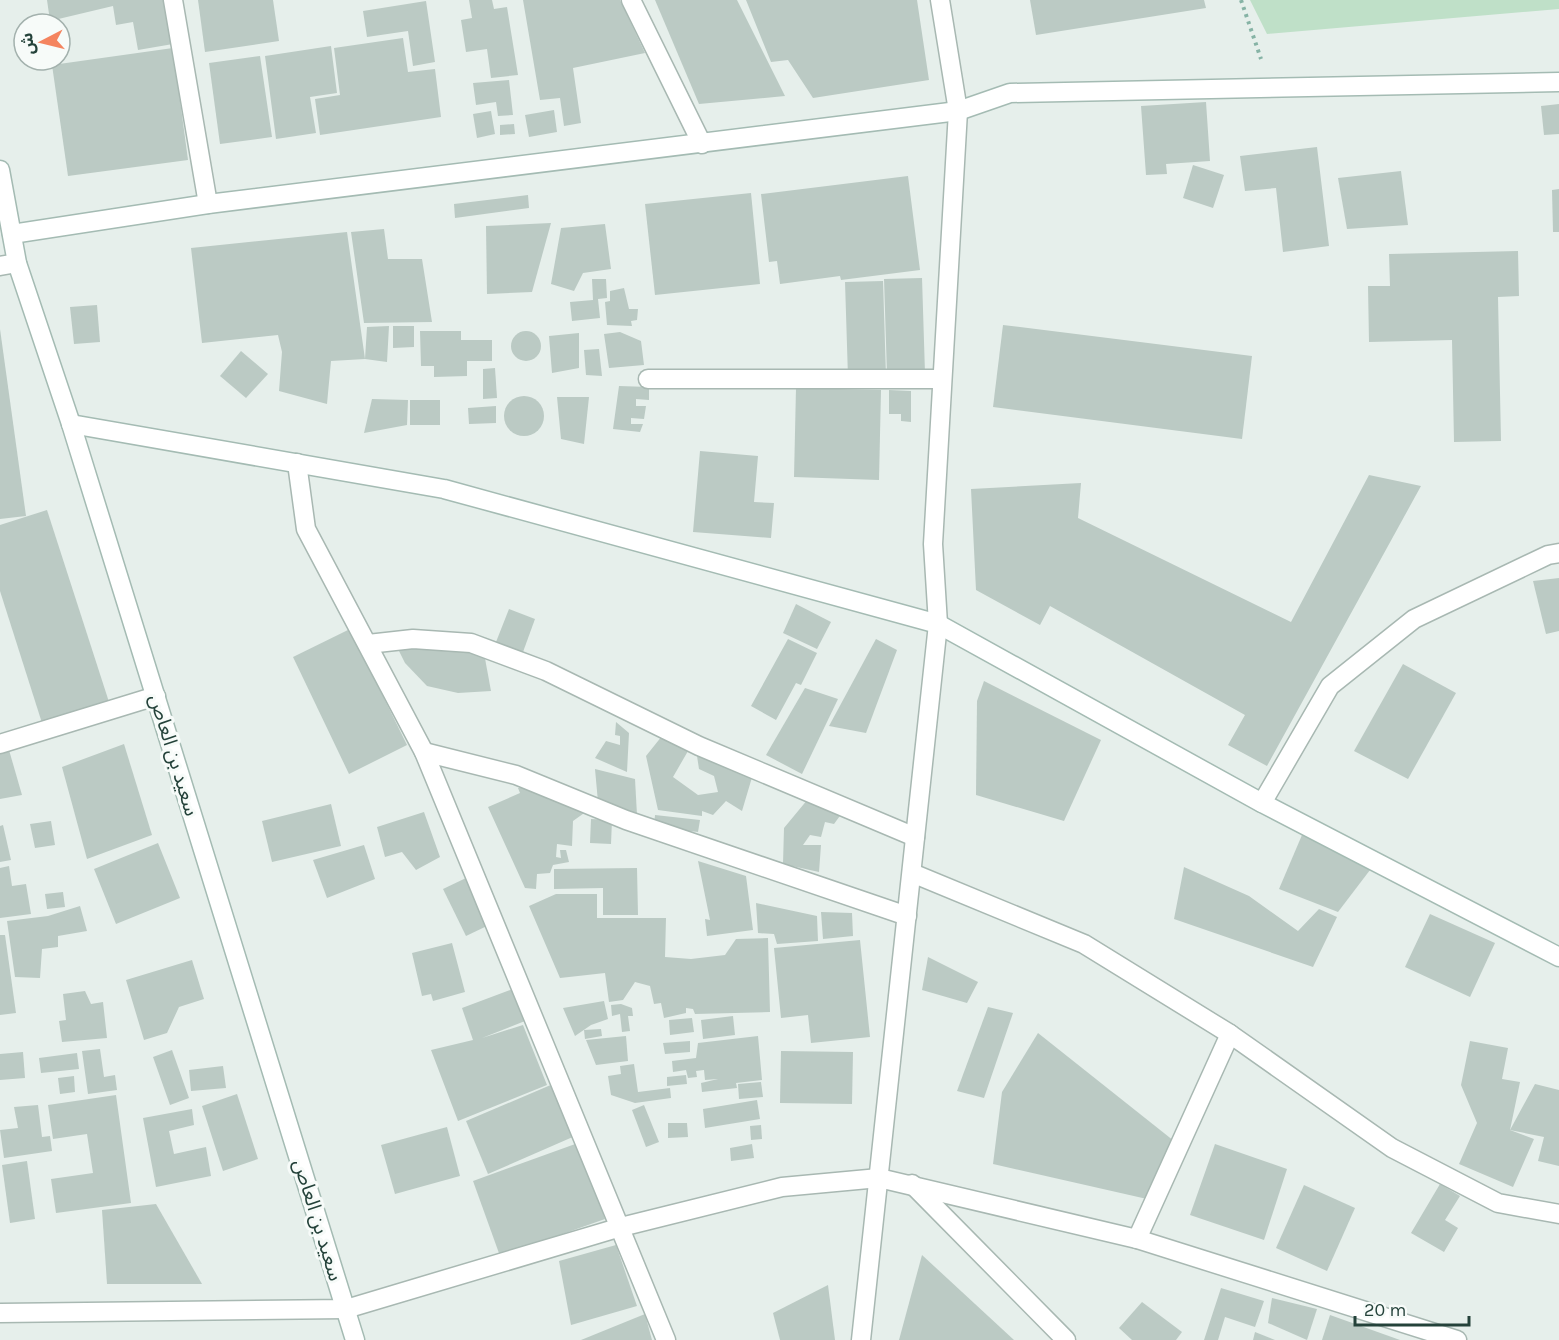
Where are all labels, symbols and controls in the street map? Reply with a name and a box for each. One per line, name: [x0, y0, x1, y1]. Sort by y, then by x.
north arrow: [12, 12, 72, 72]
text: ش: [17, 32, 38, 56]
street label: سعيد بن العاص: [145, 691, 203, 819]
street label: سعيد بن العاص: [289, 1156, 347, 1284]
scale bar: [1355, 1289, 1469, 1327]
text: 20 m: [1364, 1299, 1406, 1321]

